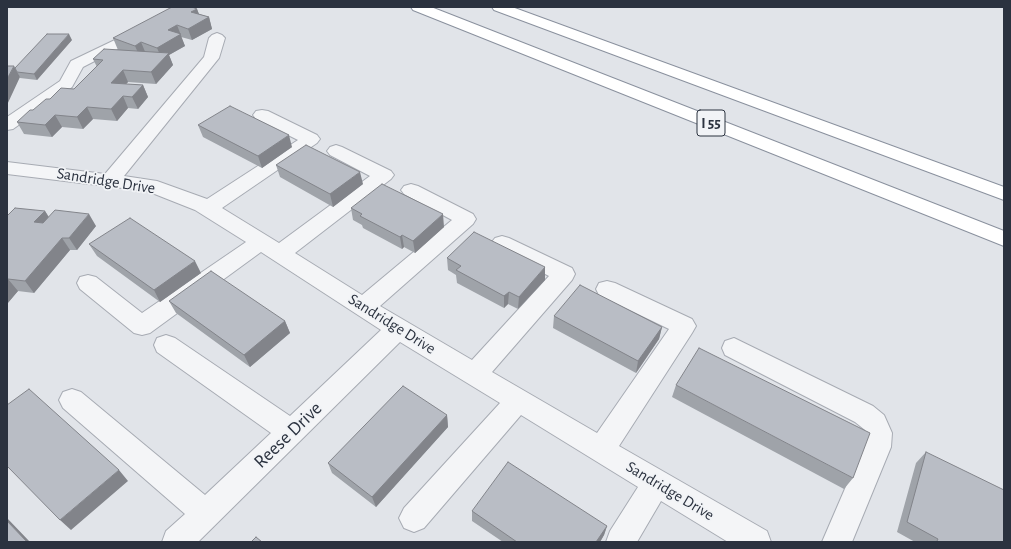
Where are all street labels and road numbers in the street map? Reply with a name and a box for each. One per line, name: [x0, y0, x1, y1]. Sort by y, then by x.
road number: I 55: [697, 110, 725, 136]
street label: Sandridge Drive: [55, 164, 157, 198]
street label: Sandridge Drive: [345, 290, 439, 358]
street label: Reese Drive: [249, 397, 327, 473]
street label: Sandridge Drive: [622, 457, 718, 525]

